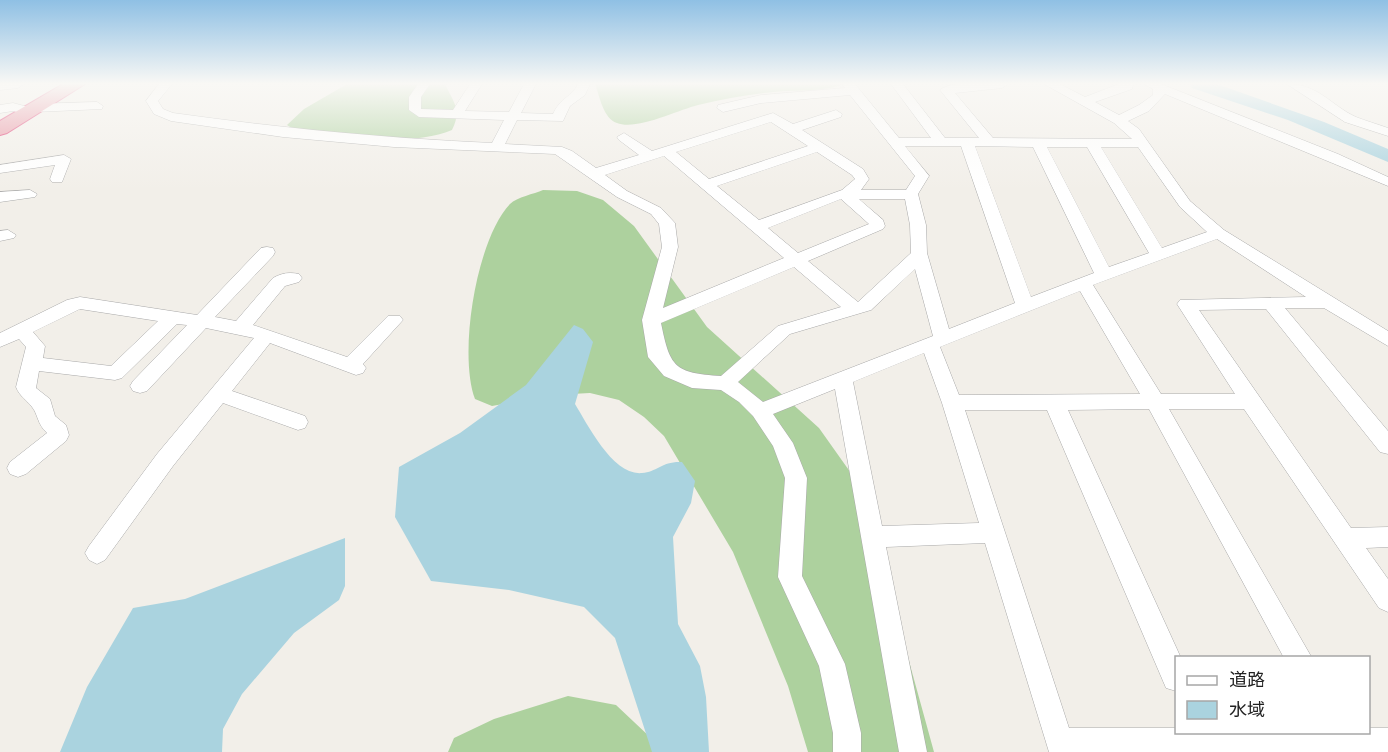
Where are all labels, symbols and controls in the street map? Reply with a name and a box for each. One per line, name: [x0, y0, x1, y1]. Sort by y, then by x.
legend: [1175, 656, 1370, 734]
text: 道路: [1229, 669, 1265, 690]
text: 水域: [1229, 699, 1265, 720]

